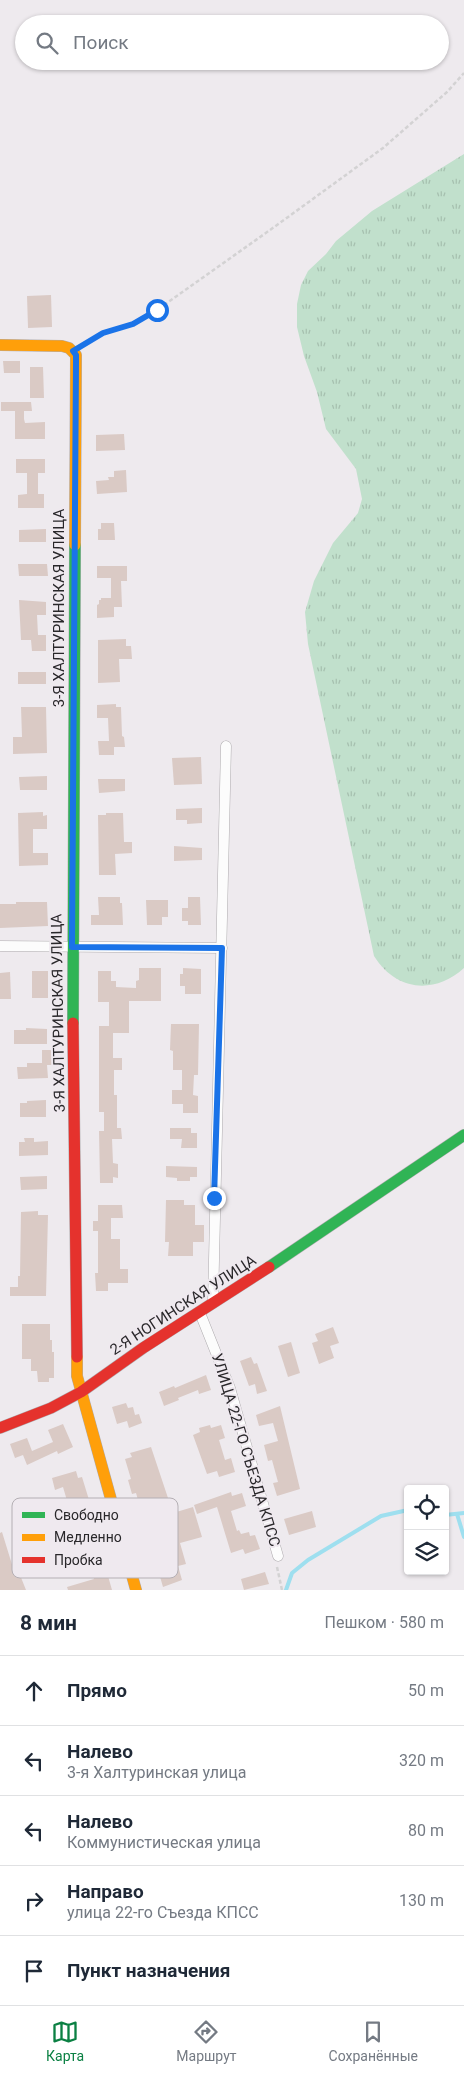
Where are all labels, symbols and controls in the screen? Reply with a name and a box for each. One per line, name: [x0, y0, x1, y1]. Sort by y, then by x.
search box: [15, 15, 449, 70]
icon: search: [33, 29, 61, 57]
text: Поиск: [73, 31, 129, 54]
route start: [146, 299, 169, 322]
street label: 3-Я ХАЛТУРИНСКАЯ УЛИЦА: [50, 509, 68, 707]
street label: 3-Я ХАЛТУРИНСКАЯ УЛИЦА: [47, 913, 69, 1112]
route end: [203, 1187, 226, 1210]
street label: 2-Я НОГИНСКАЯ УЛИЦА: [107, 1251, 259, 1359]
street label: УЛИЦА 22-ГО СЪЕЗДА КПСС: [208, 1351, 284, 1549]
map controls: [404, 1485, 449, 1575]
button: locate: [404, 1485, 449, 1530]
legend: [12, 1498, 178, 1578]
text: Свободно: [54, 1507, 119, 1523]
text: Медленно: [54, 1529, 122, 1545]
button: layers: [404, 1530, 449, 1575]
text: Пробка: [54, 1552, 103, 1568]
text: 8 мин: [20, 1611, 77, 1635]
text: Пешком · 580 m: [325, 1613, 444, 1632]
icon: ahead: [20, 1677, 48, 1705]
text: Прямо: [67, 1679, 127, 1702]
text: 50 m: [408, 1681, 444, 1700]
text: Налево: [67, 1740, 133, 1763]
icon: left: [20, 1747, 48, 1775]
text: 320 m: [399, 1751, 444, 1770]
text: 3-я Халтуринская улица: [67, 1763, 246, 1782]
text: Налево: [67, 1810, 133, 1833]
icon: left: [20, 1817, 48, 1845]
text: 80 m: [408, 1821, 444, 1840]
text: Коммунистическая улица: [67, 1833, 261, 1852]
text: Направо: [67, 1880, 144, 1903]
icon: right: [20, 1887, 48, 1915]
text: 130 m: [399, 1891, 444, 1910]
text: улица 22-го Съезда КПСС: [67, 1903, 259, 1922]
icon: arrive: [20, 1957, 48, 1985]
text: Пункт назначения: [67, 1959, 230, 1982]
tab: Карта: [46, 2018, 84, 2064]
tab: Маршрут: [176, 2018, 237, 2064]
tab: Сохранённые: [329, 2018, 418, 2064]

